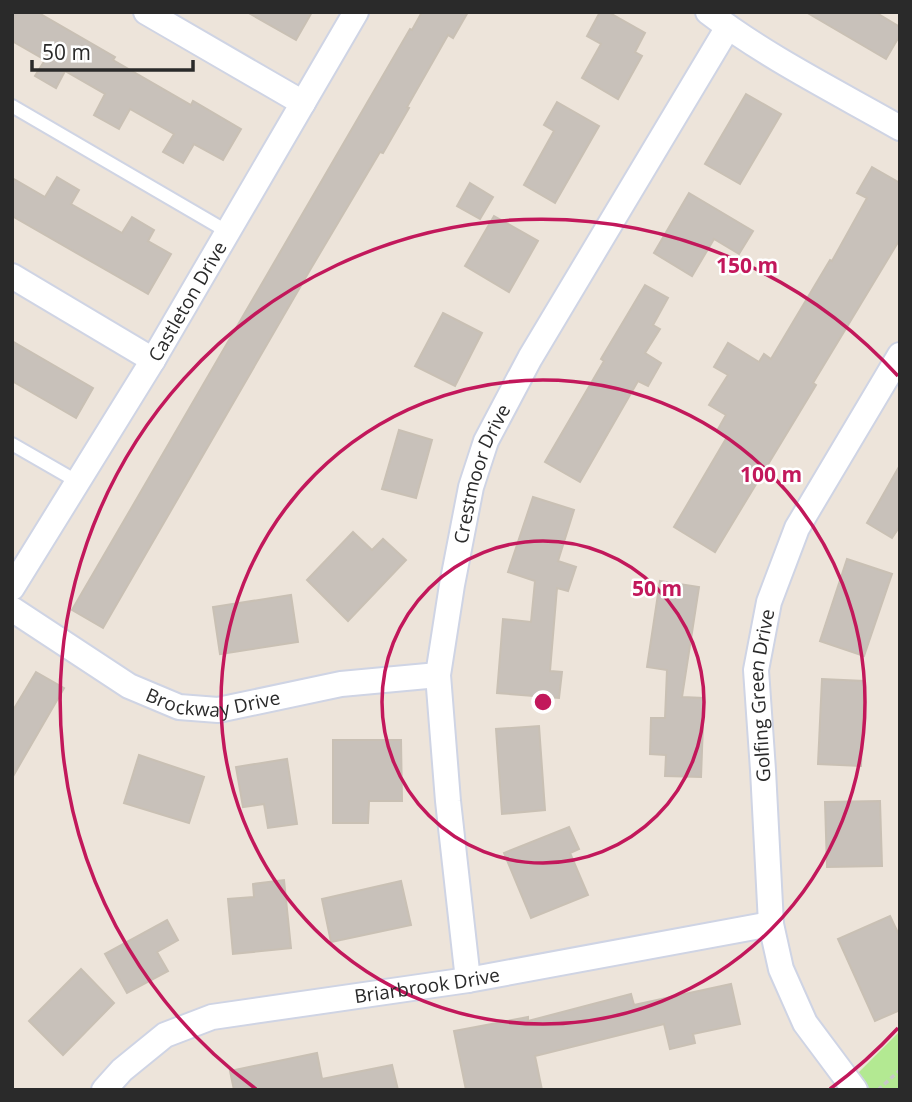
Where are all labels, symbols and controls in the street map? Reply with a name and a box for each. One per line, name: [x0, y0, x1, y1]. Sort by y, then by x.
scale bar: [32, 28, 192, 72]
text: 50 m: [42, 38, 91, 66]
street label: Castleton Drive: [142, 236, 233, 366]
text: 150 m: [716, 251, 778, 279]
street label: Crestmoor Drive: [447, 399, 516, 546]
text: 100 m: [740, 460, 802, 488]
text: 50 m: [632, 574, 682, 602]
street label: Golfing Green Drive: [743, 607, 780, 783]
street label: Brockway Drive: [142, 682, 282, 723]
centre of rings: [531, 690, 555, 714]
street label: Briarbrook Drive: [353, 961, 502, 1009]

